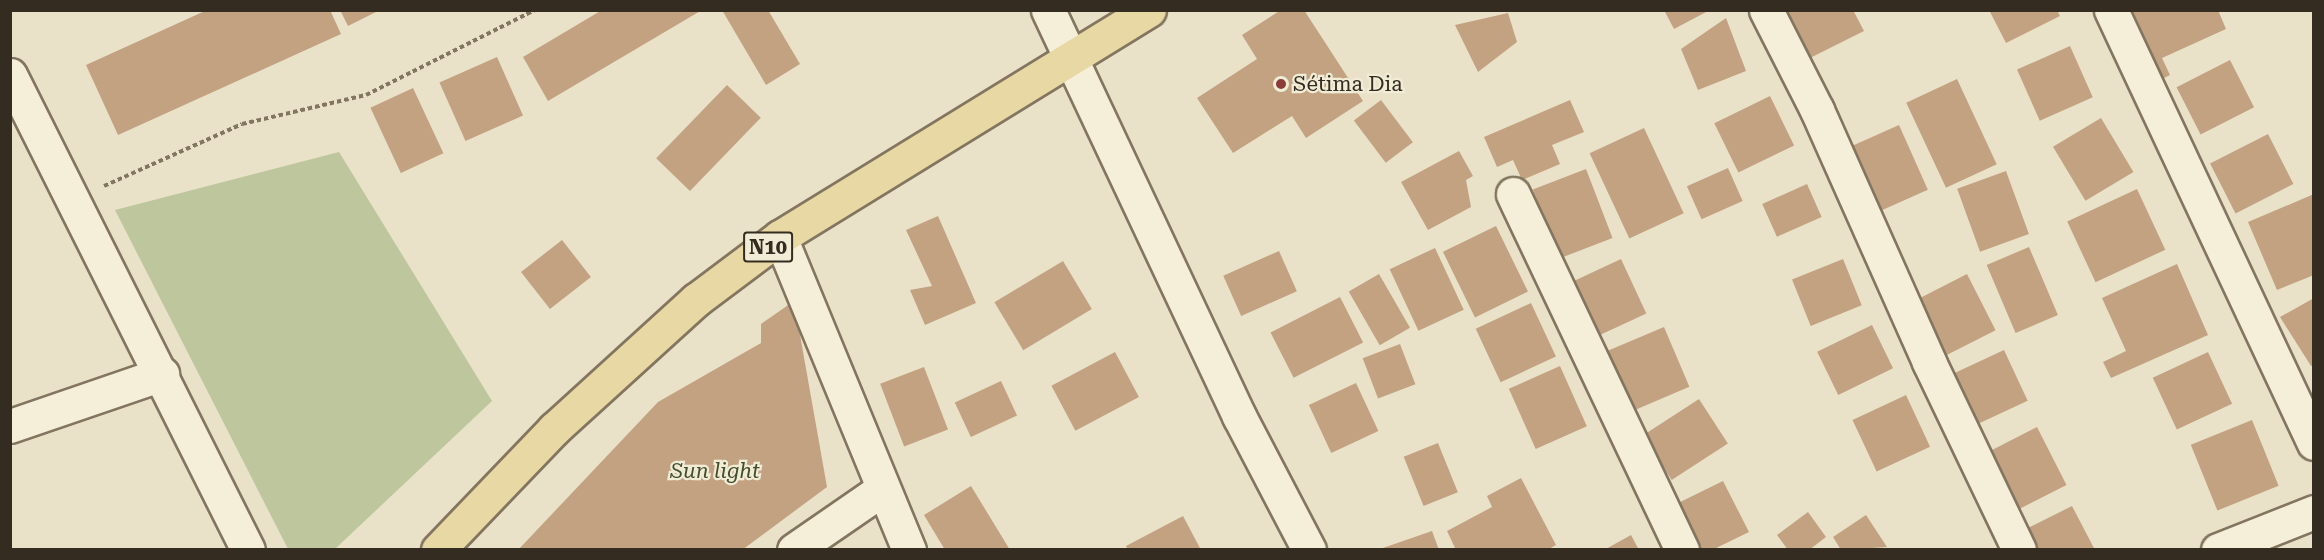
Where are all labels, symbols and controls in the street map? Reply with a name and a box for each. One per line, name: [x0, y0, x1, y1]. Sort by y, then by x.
place label: Sétima Dia: [1293, 71, 1403, 97]
marker: Sétima Dia: [1274, 77, 1288, 91]
road number: N10: [742, 230, 794, 264]
park label: Sun light: [670, 458, 760, 484]

